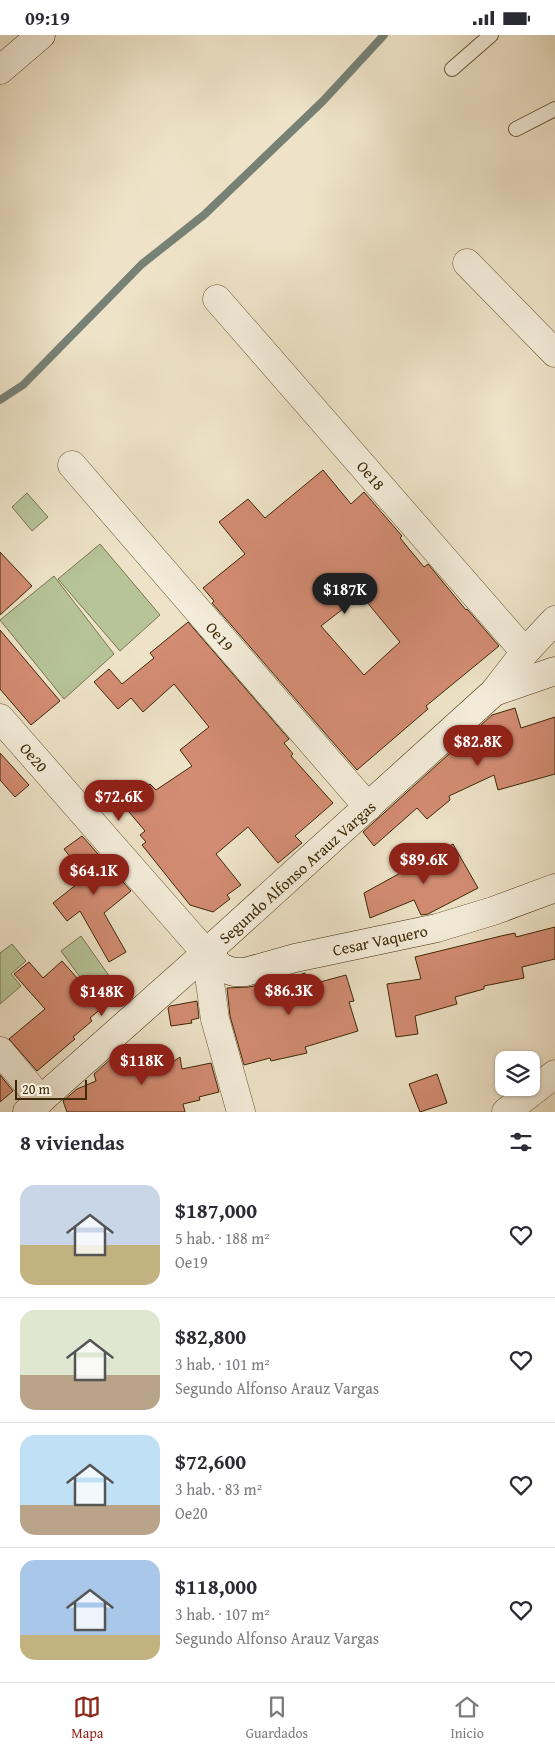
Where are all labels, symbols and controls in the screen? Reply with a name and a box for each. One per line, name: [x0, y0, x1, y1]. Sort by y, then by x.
text: 09:19: [25, 4, 70, 32]
street label: Oe18: [351, 455, 391, 495]
pin: $187K: [310, 573, 380, 615]
text: $187K: [323, 577, 367, 601]
street label: Oe19: [200, 616, 240, 656]
pin: $82.8K: [437, 725, 519, 767]
text: $82.8K: [454, 729, 502, 753]
street label: Oe20: [14, 737, 54, 777]
pin: $72.6K: [78, 779, 160, 822]
text: $72.6K: [95, 784, 143, 808]
street label: Segundo Alfonso Arauz Vargas: [213, 795, 381, 949]
pin: $89.6K: [383, 843, 465, 885]
text: $89.6K: [400, 847, 448, 871]
pin: $64.1K: [53, 853, 135, 896]
text: $64.1K: [70, 858, 118, 882]
street label: Cesar Vaquero: [330, 918, 430, 962]
pin: $86.3K: [248, 973, 330, 1016]
pin: $148K: [67, 975, 137, 1017]
text: $86.3K: [265, 978, 313, 1002]
text: $148K: [80, 979, 124, 1003]
pin: $118K: [107, 1043, 177, 1086]
text: $118K: [120, 1048, 164, 1072]
map controls: [495, 1051, 540, 1096]
button: layers: [495, 1051, 540, 1096]
scale bar: [15, 1077, 88, 1100]
text: 20 m: [22, 1079, 50, 1099]
text: 8 viviendas: [20, 1127, 125, 1158]
icon: filters: [507, 1128, 535, 1156]
text: $187,000: [175, 1195, 257, 1226]
icon: home: [60, 1205, 120, 1265]
icon: heart: [507, 1221, 535, 1249]
text: 5 hab. · 188 m²: [175, 1226, 270, 1250]
text: Oe19: [175, 1250, 208, 1274]
text: $82,800: [175, 1321, 246, 1352]
icon: home: [60, 1330, 120, 1390]
icon: heart: [507, 1346, 535, 1374]
text: 3 hab. · 101 m²: [175, 1352, 270, 1376]
text: Segundo Alfonso Arauz Vargas: [175, 1376, 379, 1400]
text: $72,600: [175, 1446, 246, 1477]
icon: home: [60, 1455, 120, 1515]
icon: heart: [507, 1471, 535, 1499]
text: 3 hab. · 83 m²: [175, 1477, 262, 1501]
text: Oe20: [175, 1501, 208, 1525]
text: $118,000: [175, 1571, 257, 1602]
icon: home: [60, 1580, 120, 1640]
icon: heart: [507, 1596, 535, 1624]
text: 3 hab. · 107 m²: [175, 1602, 270, 1626]
text: Segundo Alfonso Arauz Vargas: [175, 1626, 379, 1650]
tab: Mapa: [71, 1693, 103, 1743]
tab: Guardados: [246, 1693, 308, 1743]
tab: Inicio: [450, 1693, 484, 1743]

